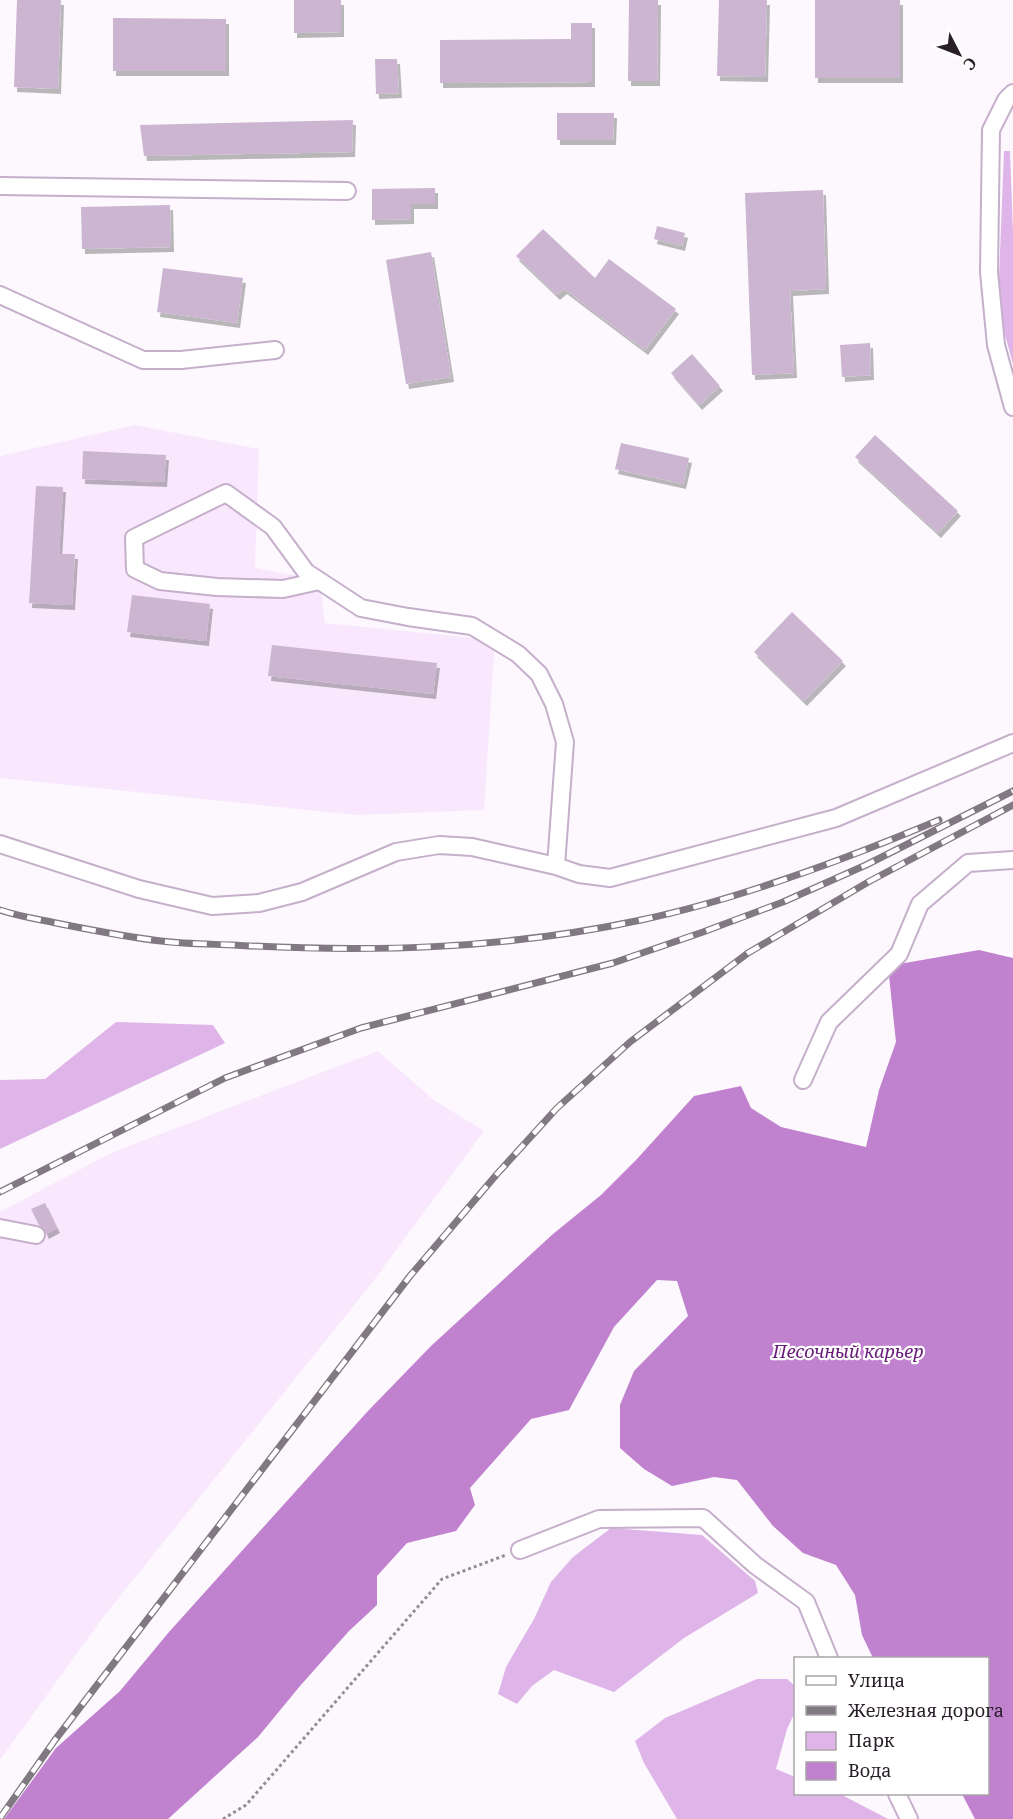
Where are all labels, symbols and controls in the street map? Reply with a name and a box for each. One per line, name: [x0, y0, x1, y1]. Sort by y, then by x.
north arrow: [929, 24, 989, 84]
text: С: [958, 53, 982, 75]
water label: Песочный карьер: [772, 1339, 923, 1363]
legend: [794, 1657, 989, 1795]
text: Улица: [848, 1668, 905, 1692]
text: Железная дорога: [847, 1698, 1004, 1722]
text: Парк: [848, 1728, 895, 1752]
text: Вода: [848, 1758, 892, 1782]

